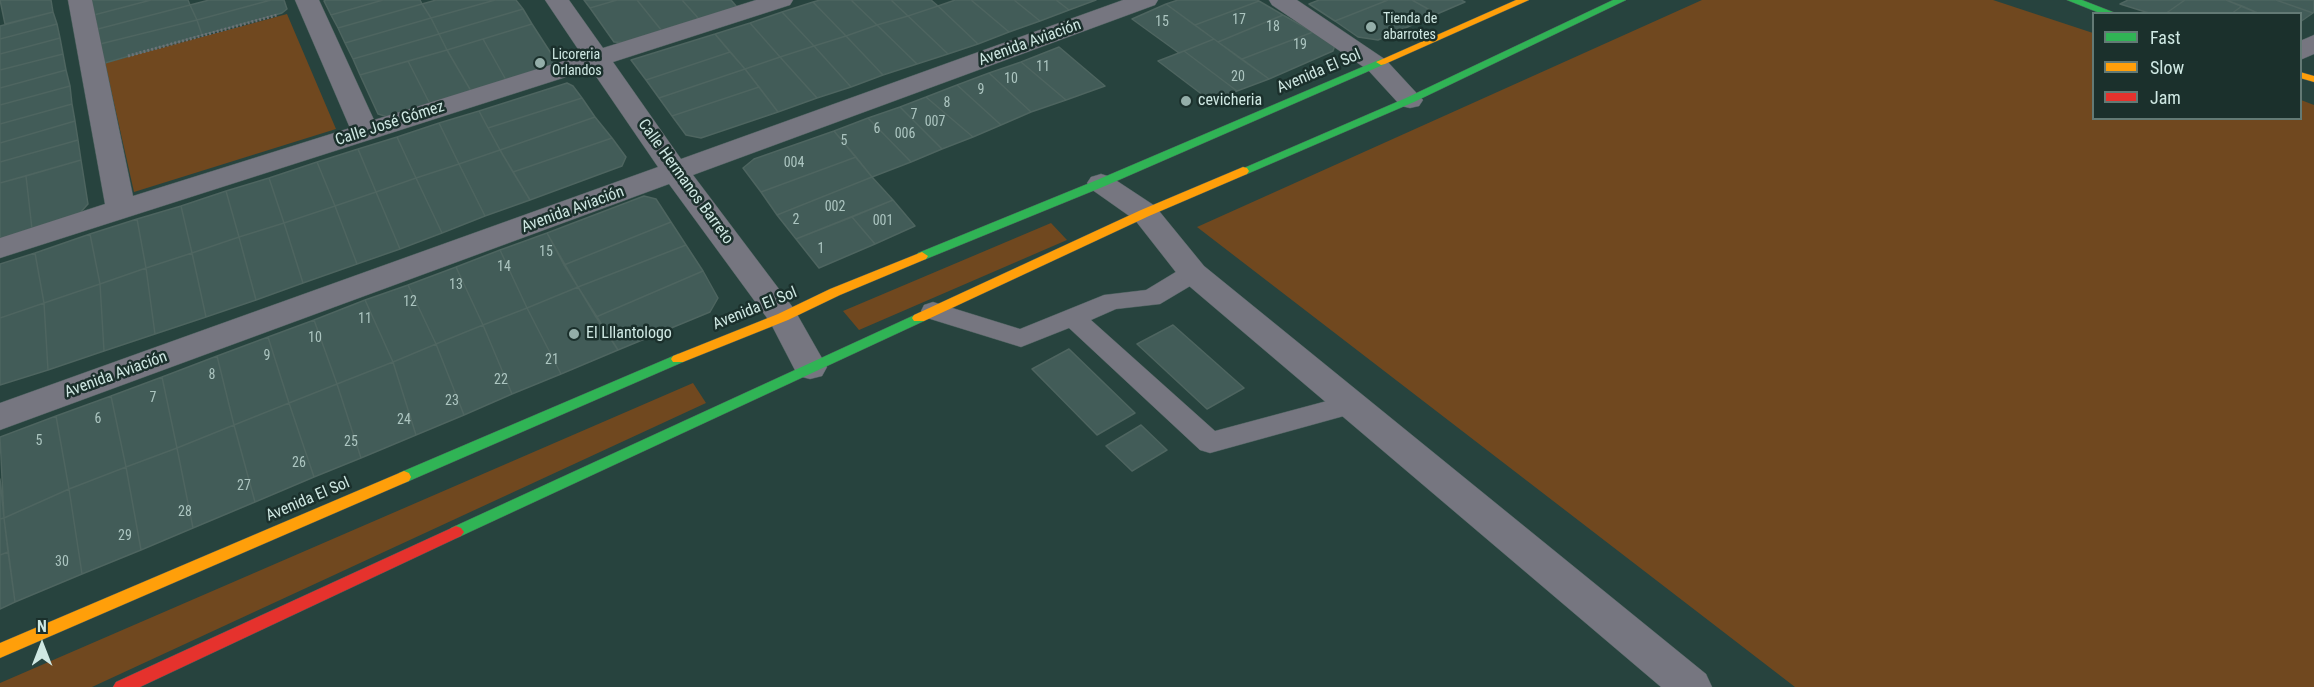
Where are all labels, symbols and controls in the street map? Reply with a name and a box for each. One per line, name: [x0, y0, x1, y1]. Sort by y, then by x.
place label: Tienda de abarrotes: [1383, 11, 1437, 44]
house number: 17: [1232, 12, 1246, 28]
legend: [2092, 12, 2302, 120]
house number: 15: [1155, 14, 1169, 30]
street label: Avenida Aviación: [976, 16, 1084, 70]
house number: 18: [1266, 19, 1280, 35]
marker: Tienda de abarrotes: [1364, 20, 1378, 34]
text: Fast: [2150, 27, 2181, 48]
house number: 19: [1293, 37, 1307, 53]
street label: Avenida El Sol: [1274, 46, 1364, 98]
place label: Licoreria Orlandos: [552, 47, 602, 80]
marker: Licoreria Orlandos: [533, 56, 547, 70]
text: Slow: [2150, 57, 2184, 78]
house number: 11: [1036, 59, 1050, 75]
house number: 20: [1231, 69, 1245, 85]
house number: 10: [1004, 71, 1018, 87]
house number: 9: [978, 82, 984, 98]
text: Jam: [2150, 87, 2181, 108]
place label: cevicheria: [1198, 91, 1262, 111]
marker: cevicheria: [1179, 94, 1193, 108]
house number: 8: [944, 95, 950, 111]
street label: Calle José Gómez: [333, 97, 447, 151]
house number: 7: [911, 107, 917, 123]
house number: 007: [925, 114, 945, 130]
street label: Calle Hermanos Barreto: [633, 116, 737, 248]
house number: 6: [874, 121, 880, 137]
house number: 006: [895, 126, 915, 142]
house number: 5: [841, 133, 847, 149]
house number: 004: [784, 155, 804, 171]
street label: Avenida Aviación: [519, 183, 627, 237]
house number: 002: [825, 199, 845, 215]
house number: 2: [793, 212, 799, 228]
house number: 001: [873, 213, 893, 229]
house number: 1: [818, 241, 824, 257]
house number: 15: [539, 244, 553, 260]
house number: 14: [497, 259, 511, 275]
house number: 13: [449, 277, 463, 293]
street label: Avenida El Sol: [710, 283, 800, 335]
house number: 12: [403, 294, 417, 310]
house number: 11: [358, 311, 372, 327]
place label: El Lllantologo: [586, 324, 672, 344]
marker: El Lllantologo: [567, 327, 581, 341]
house number: 10: [308, 330, 322, 346]
street label: Avenida Aviación: [62, 348, 170, 402]
house number: 9: [264, 348, 270, 364]
house number: 21: [545, 352, 559, 368]
house number: 8: [209, 367, 215, 383]
house number: 22: [494, 372, 508, 388]
house number: 7: [150, 390, 156, 406]
house number: 23: [445, 393, 459, 409]
house number: 6: [95, 411, 101, 427]
house number: 24: [397, 412, 411, 428]
house number: 5: [36, 433, 42, 449]
house number: 25: [344, 434, 358, 450]
house number: 26: [292, 455, 306, 471]
street label: Avenida El Sol: [263, 474, 353, 526]
house number: 27: [237, 478, 251, 494]
house number: 28: [178, 504, 192, 520]
house number: 29: [118, 528, 132, 544]
house number: 30: [55, 554, 69, 570]
north arrow: [12, 615, 72, 675]
text: N: [37, 617, 47, 636]

